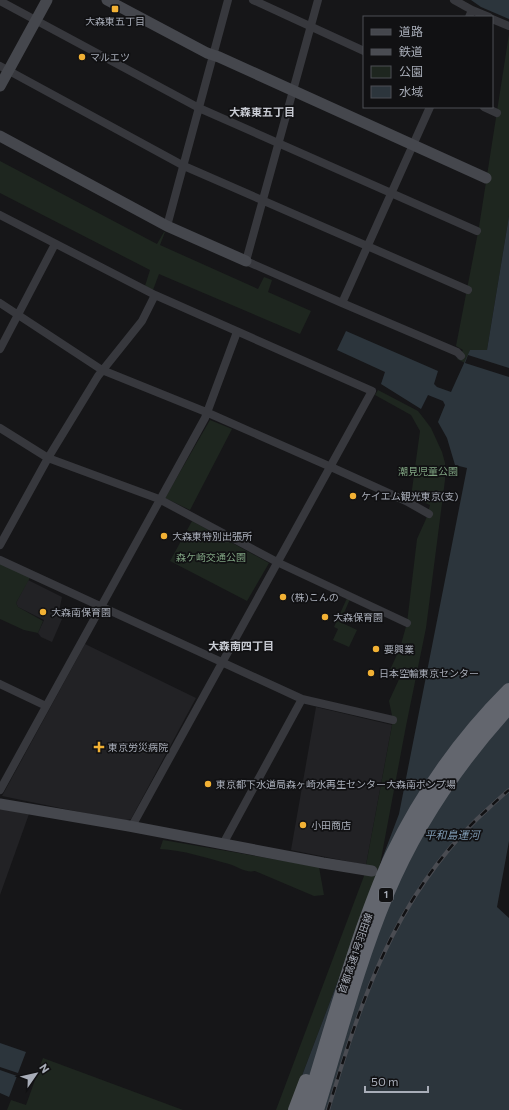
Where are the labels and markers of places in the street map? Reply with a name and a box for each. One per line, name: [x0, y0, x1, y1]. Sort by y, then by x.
marker: 大森東五丁目: [110, 4, 120, 14]
place label: 大森東五丁目: [85, 15, 145, 27]
place label: マルエツ: [90, 51, 130, 63]
marker: マルエツ: [77, 52, 87, 62]
place label: ケイエム観光東京(支): [361, 490, 459, 502]
marker: ケイエム観光東京(支): [348, 491, 358, 501]
place label: 大森東特別出張所: [172, 530, 252, 542]
marker: 大森東特別出張所: [159, 531, 169, 541]
place label: (株)こんの: [291, 591, 339, 603]
marker: (株)こんの: [278, 592, 288, 602]
place label: 大森南保育園: [51, 606, 111, 618]
marker: 大森南保育園: [38, 607, 48, 617]
place label: 大森保育園: [333, 611, 383, 623]
marker: 大森保育園: [320, 612, 330, 622]
place label: 要興業: [384, 643, 414, 655]
marker: 要興業: [371, 644, 381, 654]
place label: 日本空輸東京センター: [379, 667, 479, 679]
marker: 日本空輸東京センター: [366, 668, 376, 678]
marker: 東京労災病院: [93, 741, 105, 753]
place label: 東京労災病院: [108, 741, 168, 753]
place label: 東京都下水道局森ヶ崎水再生センター大森南ポンプ場: [216, 778, 456, 790]
marker: 東京都下水道局森ヶ崎水再生センター大森南ポンプ場: [203, 779, 213, 789]
place label: 小田商店: [311, 819, 351, 831]
marker: 小田商店: [298, 820, 308, 830]

